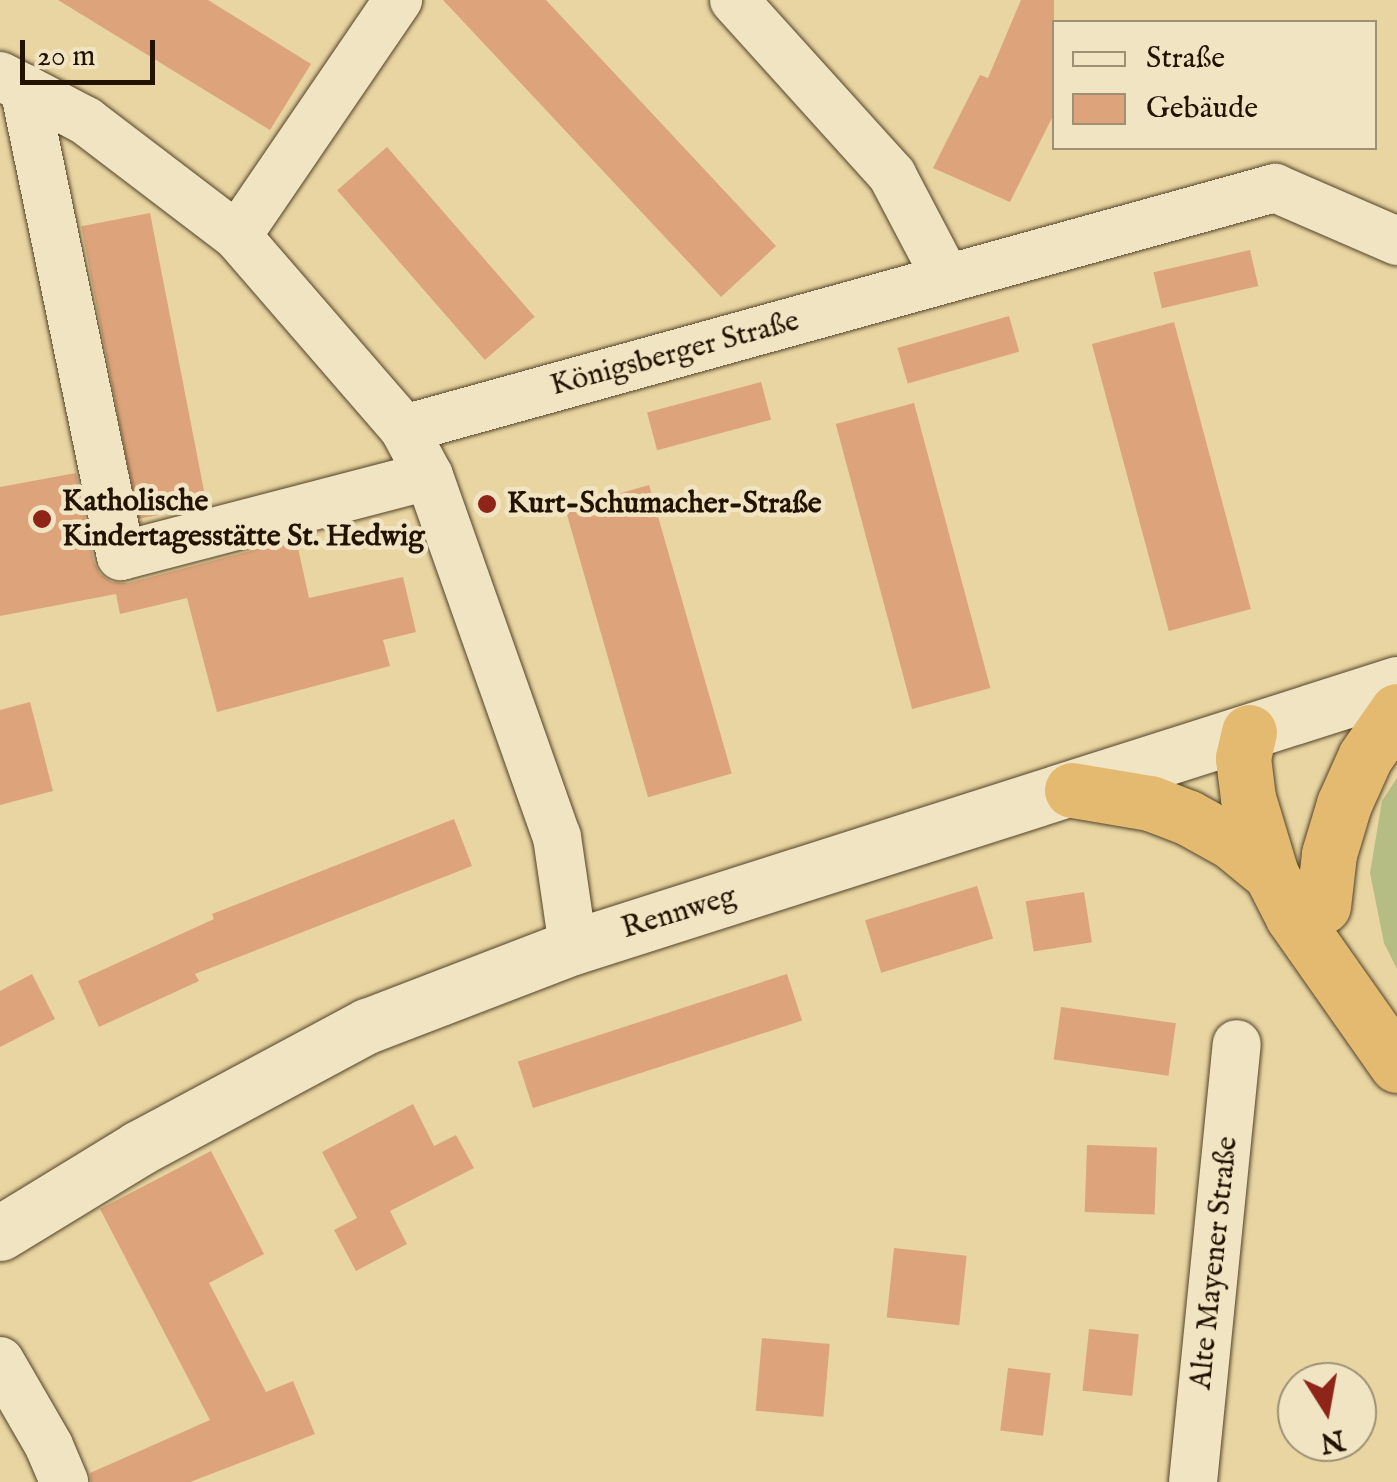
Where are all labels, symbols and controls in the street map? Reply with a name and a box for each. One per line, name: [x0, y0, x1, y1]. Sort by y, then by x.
scale bar: [25, 20, 160, 82]
legend: [1052, 20, 1377, 150]
text: 20 m: [37, 38, 96, 76]
text: Straße: [1146, 40, 1225, 78]
text: Gebäude: [1146, 90, 1258, 128]
street label: Königsberger Straße: [547, 304, 803, 404]
place label: Katholische Kindertagesstätte St. Hedwig: [62, 484, 425, 554]
place label: Kurt-Schumacher-Straße: [507, 486, 821, 522]
marker: Kurt-Schumacher-Straße: [476, 493, 498, 515]
marker: Katholische Kindertagesstätte St. Hedwig: [31, 508, 53, 530]
street label: Rennweg: [617, 879, 741, 947]
street label: Alte Mayener Straße: [1184, 1135, 1246, 1391]
north arrow: [1277, 1362, 1377, 1462]
text: N: [1317, 1420, 1348, 1459]

